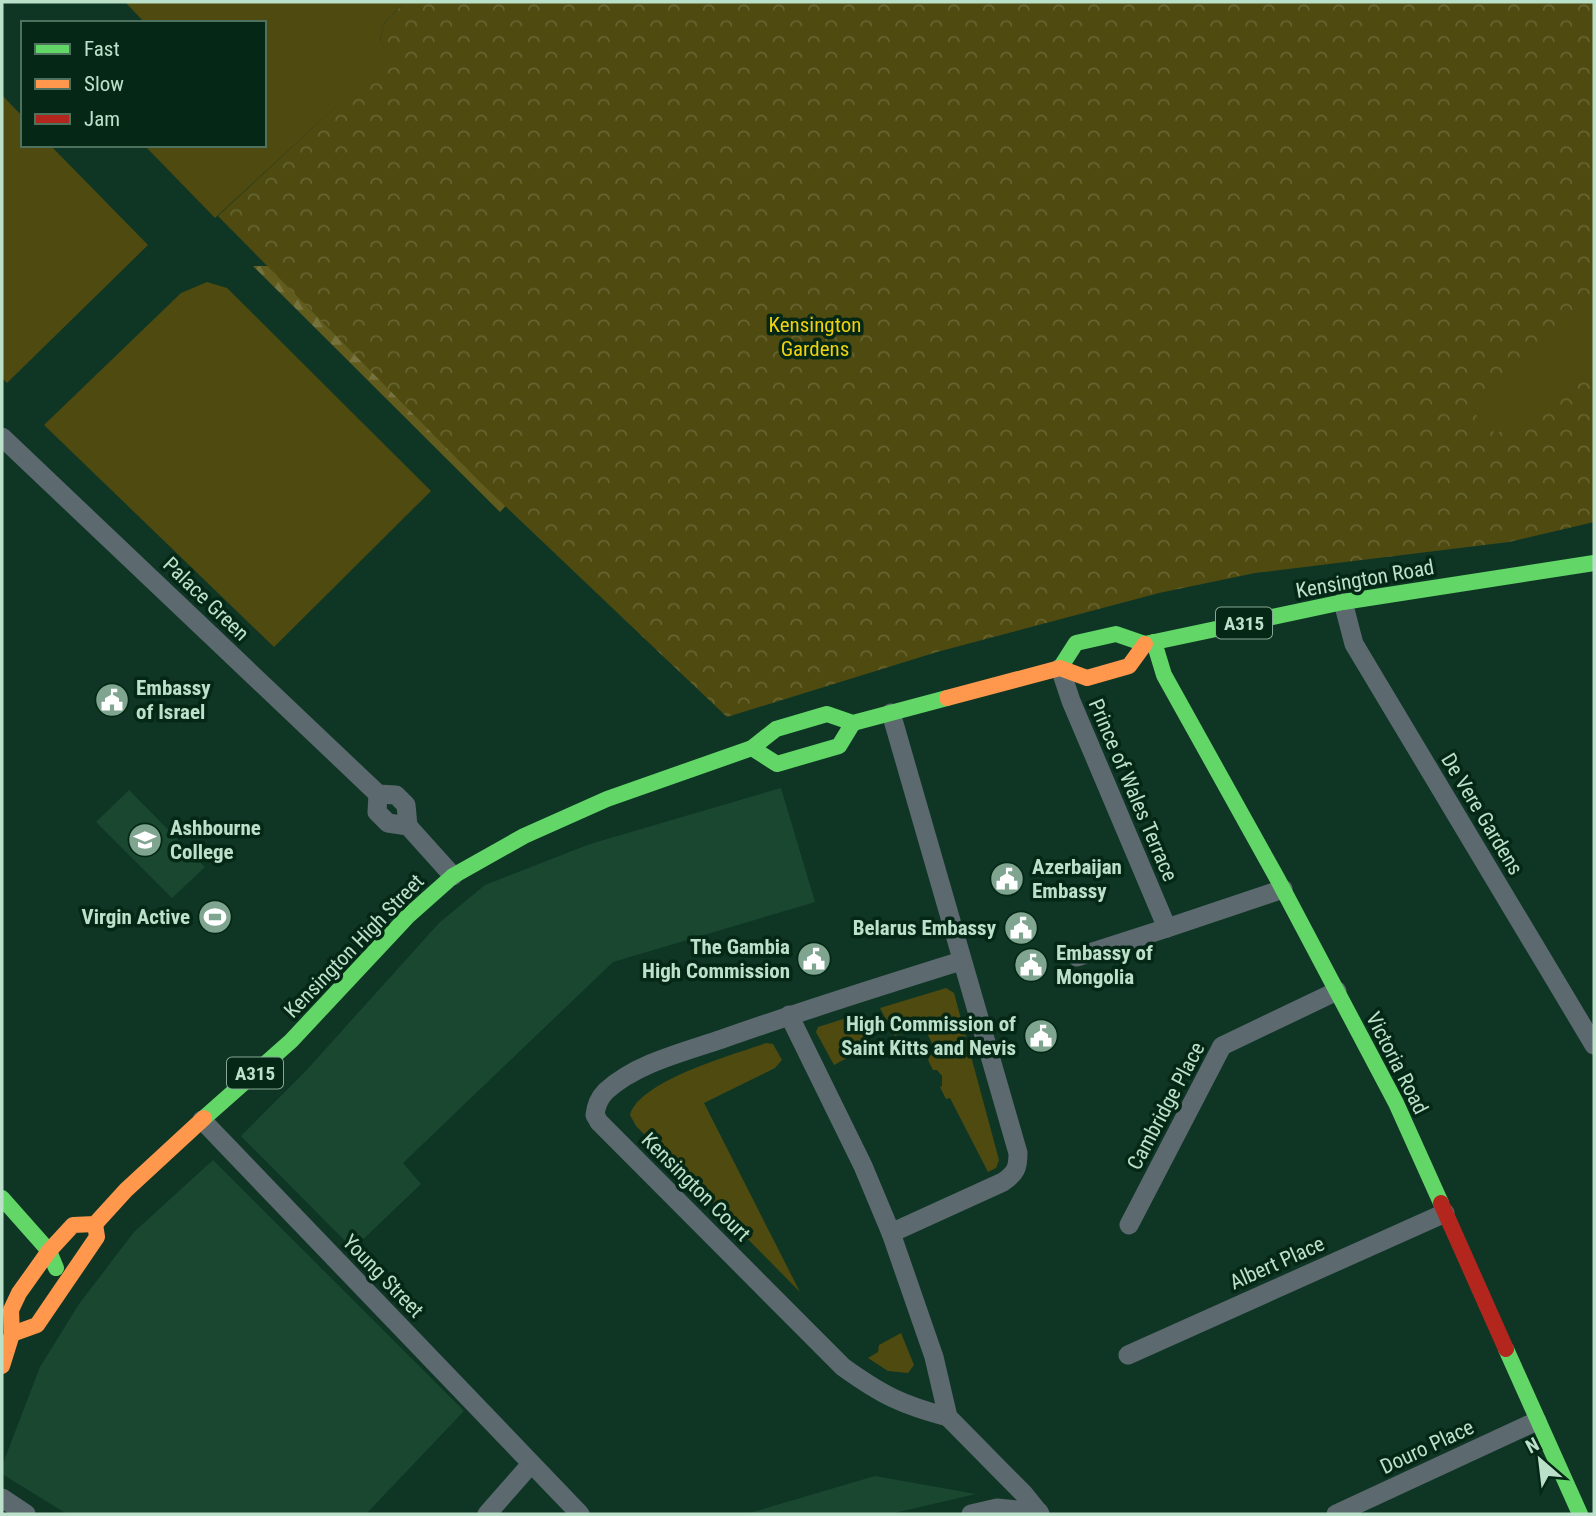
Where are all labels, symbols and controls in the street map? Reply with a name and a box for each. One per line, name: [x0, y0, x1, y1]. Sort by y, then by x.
legend: [21, 21, 266, 147]
text: Fast: [84, 37, 120, 61]
text: Slow: [84, 72, 124, 96]
text: Jam: [84, 107, 120, 131]
park label: Kensington Gardens: [769, 313, 861, 361]
street label: Palace Green: [158, 552, 254, 646]
street label: Kensington Road: [1294, 555, 1436, 603]
road number: A315: [1216, 608, 1272, 638]
place label: Embassy of Israel: [136, 676, 211, 724]
public building icon: Embassy of Israel: [93, 681, 131, 719]
street label: Prince of Wales Terrace: [1084, 695, 1182, 885]
street label: De Vere Gardens: [1436, 749, 1528, 879]
place label: Ashbourne College: [170, 816, 261, 864]
school or university icon: Ashbourne College: [126, 821, 164, 859]
place label: Azerbaijan Embassy: [1032, 855, 1122, 903]
public building icon: Azerbaijan Embassy: [988, 860, 1026, 898]
street label: Kensington High Street: [279, 869, 429, 1023]
sports icon: Virgin Active: [196, 898, 234, 936]
place label: Virgin Active: [82, 905, 190, 929]
public building icon: Belarus Embassy: [1002, 909, 1040, 947]
place label: Belarus Embassy: [853, 916, 997, 940]
place label: The Gambia High Commission: [642, 935, 790, 983]
public building icon: The Gambia High Commission: [795, 940, 833, 978]
place label: Embassy of Mongolia: [1056, 941, 1153, 989]
public building icon: Embassy of Mongolia: [1012, 946, 1050, 984]
street label: Victoria Road: [1361, 1008, 1433, 1118]
place label: High Commission of Saint Kitts and Nevis: [841, 1012, 1016, 1060]
public building icon: High Commission of Saint Kitts and Nevis: [1022, 1017, 1060, 1055]
street label: Cambridge Place: [1122, 1038, 1210, 1174]
road number: A315: [227, 1058, 283, 1088]
street label: Kensington Court: [637, 1128, 755, 1246]
street label: Young Street: [338, 1230, 428, 1322]
street label: Albert Place: [1226, 1231, 1328, 1295]
street label: Douro Place: [1376, 1415, 1478, 1479]
north arrow: [1505, 1425, 1575, 1495]
text: N: [1522, 1433, 1543, 1458]

